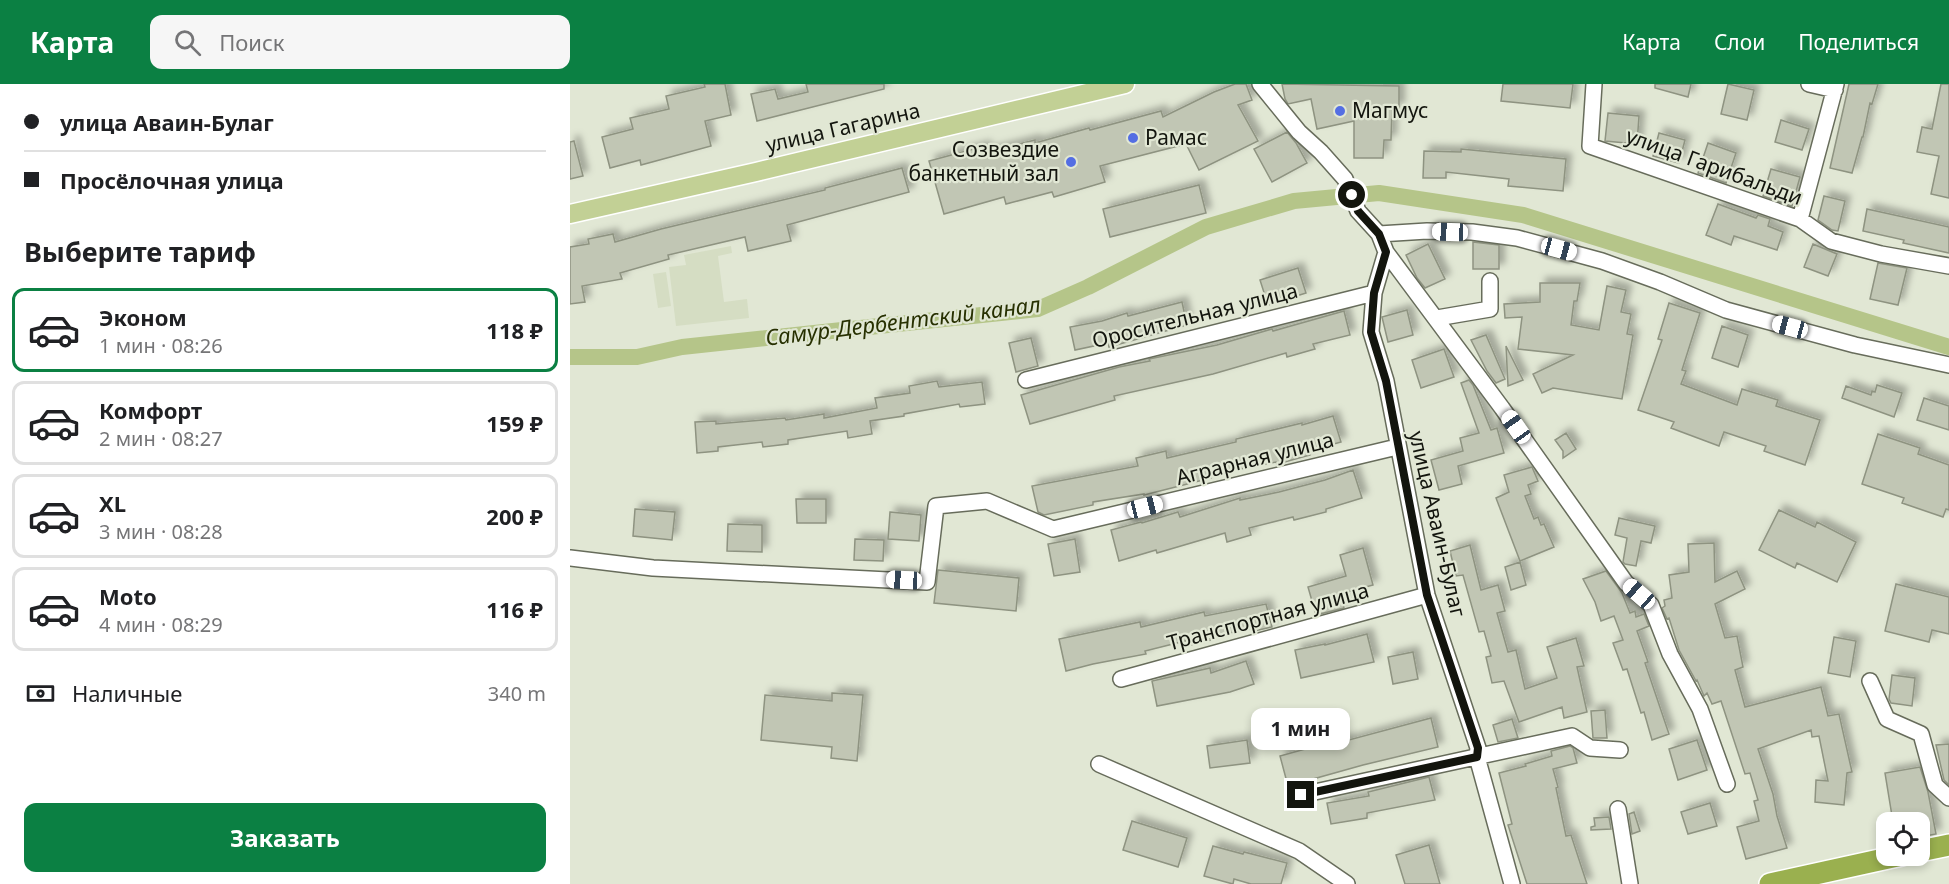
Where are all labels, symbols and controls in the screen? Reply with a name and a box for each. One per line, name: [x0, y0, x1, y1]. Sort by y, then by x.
search box: [150, 15, 570, 69]
text: Карта: [30, 23, 114, 61]
icon: search: [171, 26, 204, 59]
text: Поиск: [219, 27, 285, 57]
text: Карта: [1622, 28, 1681, 56]
text: Слои: [1714, 28, 1765, 56]
text: Поделиться: [1798, 28, 1919, 56]
street label: улица Гагарина: [763, 96, 923, 158]
place label: Магмус: [1352, 96, 1428, 124]
marker: Магмус: [1333, 104, 1347, 118]
text: улица Аваин-Булаг: [60, 107, 274, 137]
street label: улица Гарибальди: [1622, 121, 1807, 211]
place label: Рамас: [1145, 123, 1207, 151]
marker: Рамас: [1126, 131, 1140, 145]
place label: Созвездие банкетный зал: [908, 135, 1059, 187]
marker: Созвездие банкетный зал: [1064, 155, 1078, 169]
text: Просёлочная улица: [60, 165, 284, 195]
route start: [1338, 181, 1365, 208]
car: [1432, 222, 1468, 242]
text: Выберите тариф: [24, 233, 256, 270]
car: [1539, 236, 1579, 262]
street label: Оросительная улица: [1089, 276, 1301, 354]
water label: Самур-Дербентский канал: [764, 288, 1042, 352]
text: Эконом: [99, 302, 187, 332]
icon: car: [27, 303, 81, 357]
car: [1770, 314, 1810, 340]
text: 118 ₽: [486, 315, 543, 345]
text: 1 мин · 08:26: [99, 332, 223, 359]
text: Комфорт: [99, 395, 202, 425]
icon: car: [27, 396, 81, 450]
car: [1498, 407, 1534, 447]
text: 159 ₽: [486, 408, 543, 438]
text: 2 мин · 08:27: [99, 425, 223, 452]
street label: Аграрная улица: [1173, 425, 1336, 491]
street label: улица Аваин-Булаг: [1403, 428, 1473, 620]
text: XL: [99, 488, 126, 518]
icon: car: [27, 489, 81, 543]
car: [1125, 494, 1165, 520]
text: 200 ₽: [486, 501, 543, 531]
text: 3 мин · 08:28: [99, 518, 223, 545]
car: [886, 570, 922, 590]
car: [1620, 575, 1658, 613]
street label: Транспортная улица: [1164, 576, 1372, 656]
text: Moto: [99, 581, 157, 611]
icon: car: [27, 582, 81, 636]
text: 116 ₽: [486, 594, 543, 624]
text: 4 мин · 08:29: [99, 611, 223, 638]
icon: cash: [24, 677, 57, 710]
text: Наличные: [72, 678, 182, 708]
text: 340 m: [488, 680, 546, 707]
callout: 1 мин: [1252, 708, 1350, 750]
text: 1 мин: [1271, 715, 1330, 742]
route end: [1287, 781, 1314, 808]
button: Заказать: [24, 803, 546, 872]
map controls: [1876, 812, 1930, 866]
button: locate: [1876, 812, 1930, 866]

